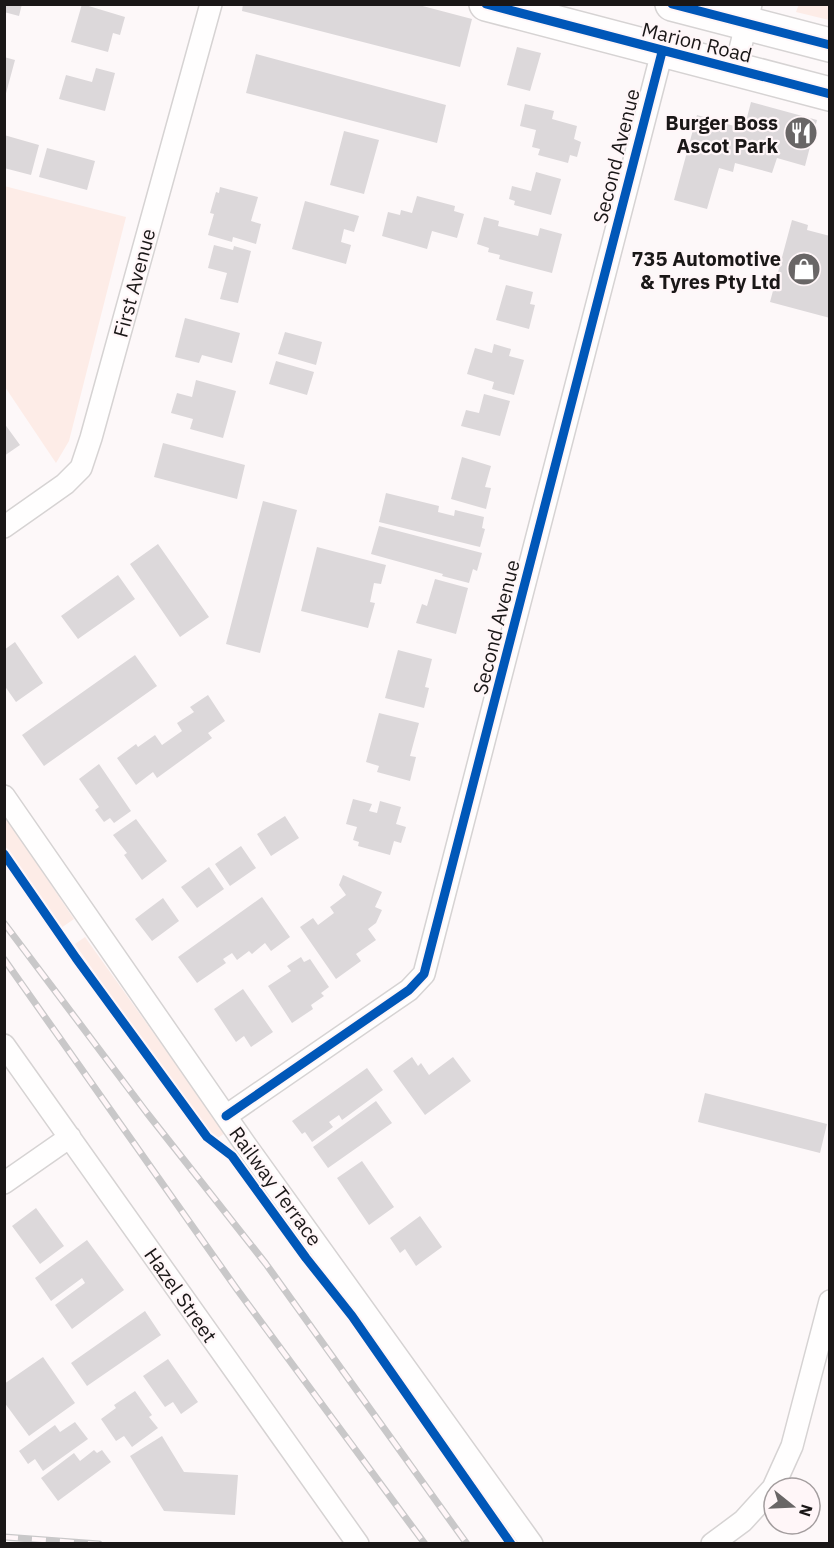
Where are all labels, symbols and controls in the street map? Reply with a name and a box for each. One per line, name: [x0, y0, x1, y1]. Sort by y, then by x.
street label: Marion Road: [639, 15, 755, 69]
street label: Second Avenue: [586, 86, 646, 226]
place label: Burger Boss Ascot Park: [665, 109, 778, 159]
restaurant icon: Burger Boss Ascot Park: [783, 115, 819, 151]
street label: First Avenue: [107, 226, 161, 340]
place label: 735 Automotive & Tyres Pty Ltd: [632, 245, 781, 295]
shop icon: 735 Automotive & Tyres Pty Ltd: [786, 251, 822, 287]
street label: Second Avenue: [466, 557, 526, 697]
street label: Railway Terrace: [224, 1121, 328, 1251]
street label: Hazel Street: [138, 1242, 224, 1348]
north arrow: [762, 1476, 822, 1536]
text: N: [795, 1502, 818, 1519]

